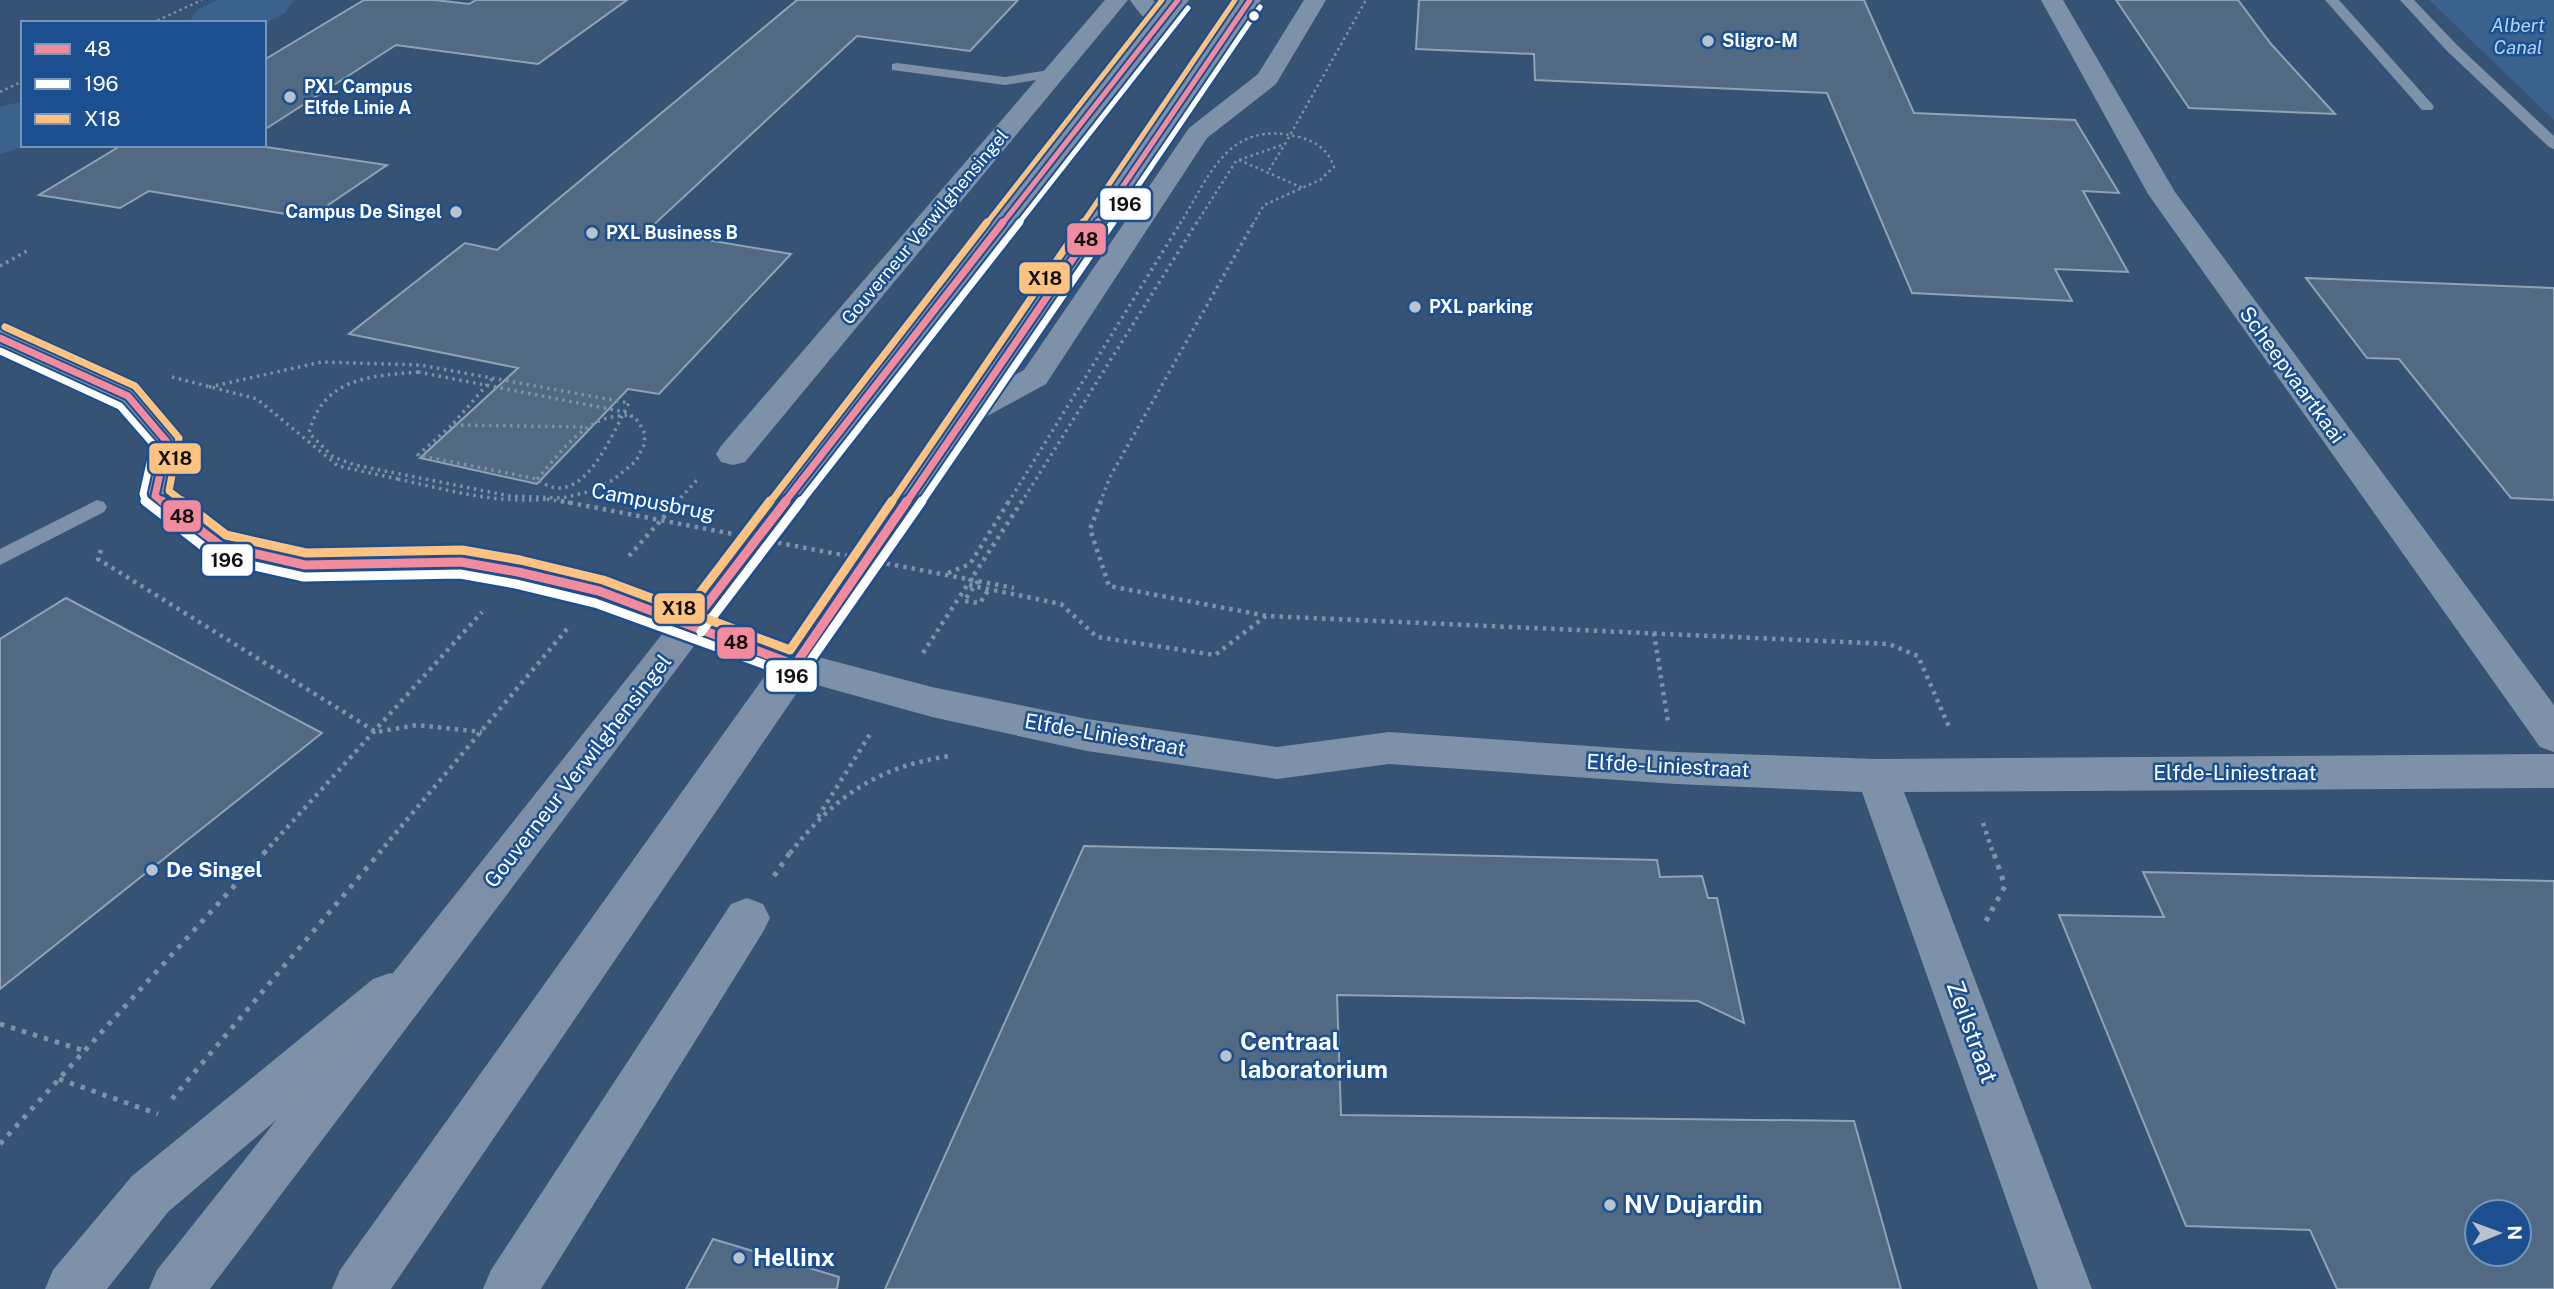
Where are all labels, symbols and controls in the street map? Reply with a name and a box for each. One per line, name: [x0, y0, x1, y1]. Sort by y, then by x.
unlabelled marker: [1247, 9, 1261, 23]
water label: Albert Canal: [2491, 14, 2545, 58]
legend: [21, 21, 266, 147]
place label: Sligro-M: [1722, 30, 1798, 51]
marker: Sligro-M: [1700, 33, 1716, 49]
text: 48: [84, 36, 111, 61]
text: 196: [84, 71, 119, 96]
place label: PXL Campus Elfde Linie A: [304, 76, 412, 118]
marker: PXL Campus Elfde Linie A: [282, 89, 298, 105]
text: X18: [84, 106, 121, 131]
street label: Gouverneur Verwilghensingel: [837, 125, 1012, 328]
line badge: 196: [1099, 187, 1152, 221]
text: 196: [1108, 193, 1142, 215]
place label: Campus De Singel: [285, 201, 442, 222]
marker: Campus De Singel: [448, 204, 464, 220]
place label: PXL Business B: [606, 222, 738, 243]
line badge: 48: [1066, 222, 1107, 256]
marker: PXL Business B: [584, 225, 600, 241]
text: 48: [1073, 228, 1099, 250]
line badge: X18: [1018, 261, 1071, 295]
text: X18: [1028, 267, 1062, 289]
place label: PXL parking: [1429, 296, 1533, 317]
marker: PXL parking: [1407, 299, 1423, 315]
street label: Scheepvaartkaai: [2234, 301, 2350, 448]
line badge: X18: [148, 442, 202, 475]
text: X18: [158, 447, 192, 469]
street label: Campusbrug: [589, 477, 717, 526]
line badge: 48: [162, 499, 202, 533]
text: 48: [169, 505, 195, 527]
line badge: 196: [201, 543, 254, 577]
text: 196: [210, 549, 244, 571]
line badge: X18: [653, 592, 706, 625]
text: X18: [662, 597, 696, 619]
line badge: 48: [716, 626, 756, 660]
text: 48: [723, 631, 749, 653]
street label: Gouverneur Verwilghensingel: [479, 649, 676, 892]
line badge: 196: [765, 659, 818, 693]
text: 196: [775, 665, 809, 687]
street label: Elfde-Liniestraat: [1023, 708, 1188, 761]
street label: Elfde-Liniestraat: [1586, 749, 1750, 782]
street label: Elfde-Liniestraat: [2153, 760, 2317, 785]
place label: De Singel: [166, 857, 263, 882]
marker: De Singel: [144, 862, 160, 878]
street label: Zeilstraat: [1941, 977, 2004, 1087]
place label: Centraal laboratorium: [1240, 1027, 1388, 1083]
marker: Centraal laboratorium: [1218, 1048, 1234, 1064]
place label: NV Dujardin: [1624, 1190, 1762, 1218]
marker: NV Dujardin: [1602, 1197, 1618, 1213]
north arrow: [2463, 1198, 2533, 1268]
text: N: [2504, 1225, 2526, 1240]
place label: Hellinx: [753, 1243, 835, 1271]
marker: Hellinx: [731, 1250, 747, 1266]

